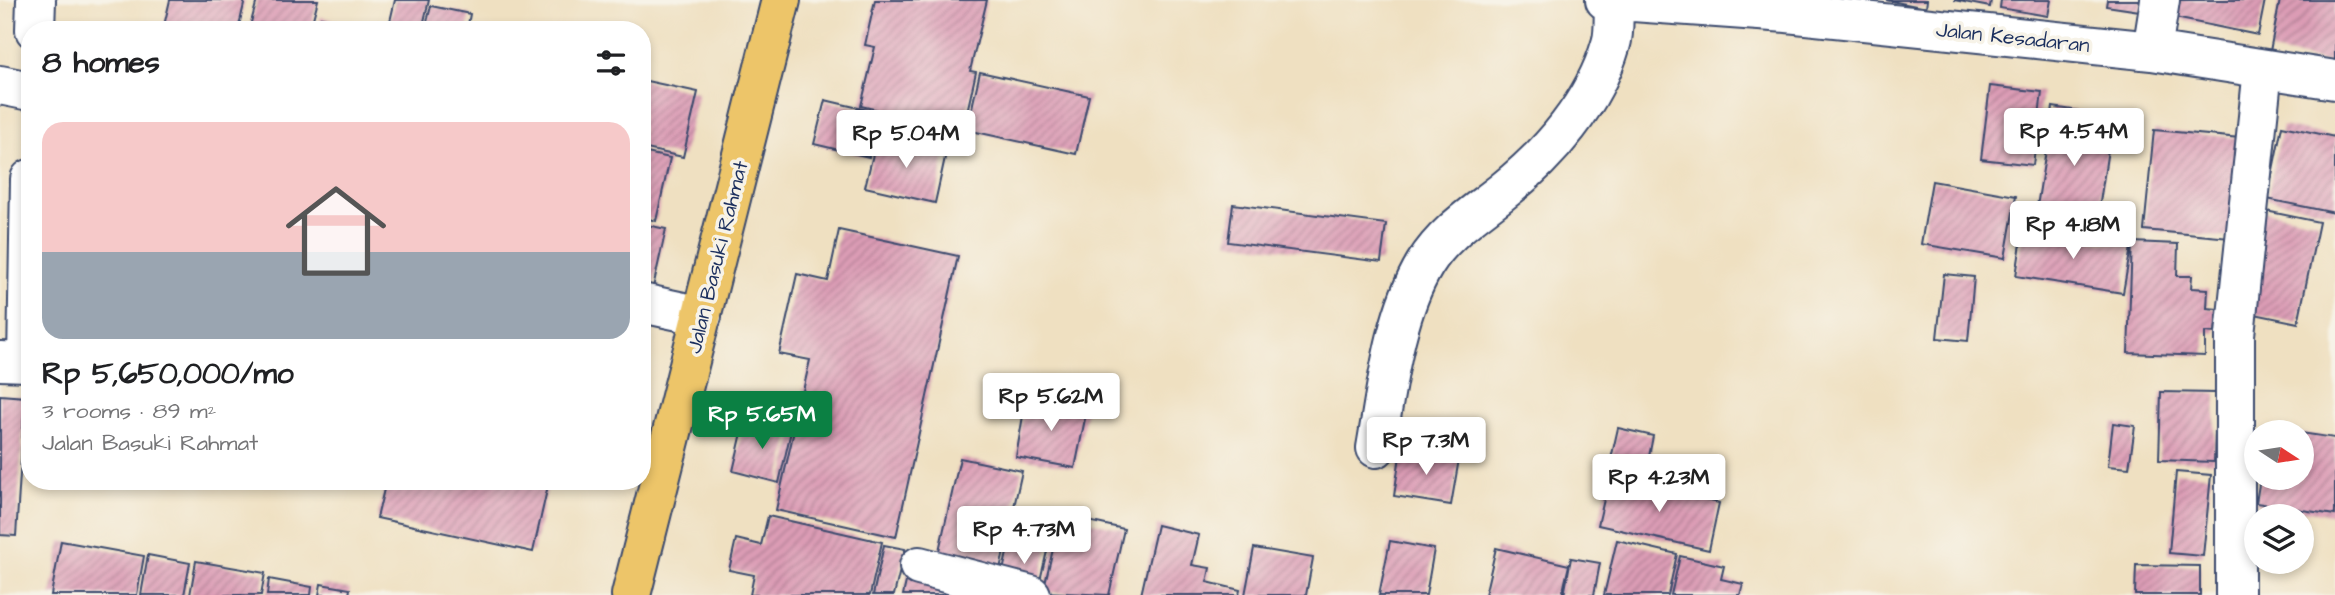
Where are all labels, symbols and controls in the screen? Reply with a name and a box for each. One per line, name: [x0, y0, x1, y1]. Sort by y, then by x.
street label: Jalan Kesadaran: [1935, 15, 2091, 60]
text: 8 homes: [42, 42, 160, 84]
icon: filters: [592, 44, 630, 82]
pin: Rp 4.54M: [2002, 108, 2146, 168]
pin: Rp 5.04M: [834, 110, 978, 170]
text: Rp 4.54M: [2020, 115, 2128, 147]
text: Rp 5.04M: [852, 117, 960, 149]
street label: Jalan Basuki Rahmat: [680, 157, 756, 356]
icon: home: [273, 168, 399, 294]
pin: Rp 4.18M: [2001, 202, 2145, 261]
text: Rp 4.18M: [2026, 208, 2120, 240]
text: Rp 5,650,000/mo: [42, 353, 294, 395]
pin: Rp 5.62M: [979, 374, 1123, 433]
text: Rp 5.62M: [999, 380, 1103, 412]
pin: Rp 5.65M: [690, 392, 834, 451]
text: 3 rooms · 89 m²: [42, 395, 216, 427]
text: Rp 5.65M: [708, 398, 816, 430]
pin: Rp 7.3M: [1361, 418, 1491, 477]
north arrow: [2244, 420, 2314, 490]
map controls: [2244, 420, 2314, 574]
text: Rp 7.3M: [1383, 424, 1469, 456]
text: Jalan Basuki Rahmat: [42, 427, 258, 459]
pin: Rp 4.23M: [1587, 454, 1731, 514]
text: Rp 4.23M: [1608, 461, 1710, 493]
button: layers: [2244, 504, 2314, 574]
pin: Rp 4.73M: [952, 506, 1096, 566]
text: Rp 4.73M: [973, 513, 1075, 545]

